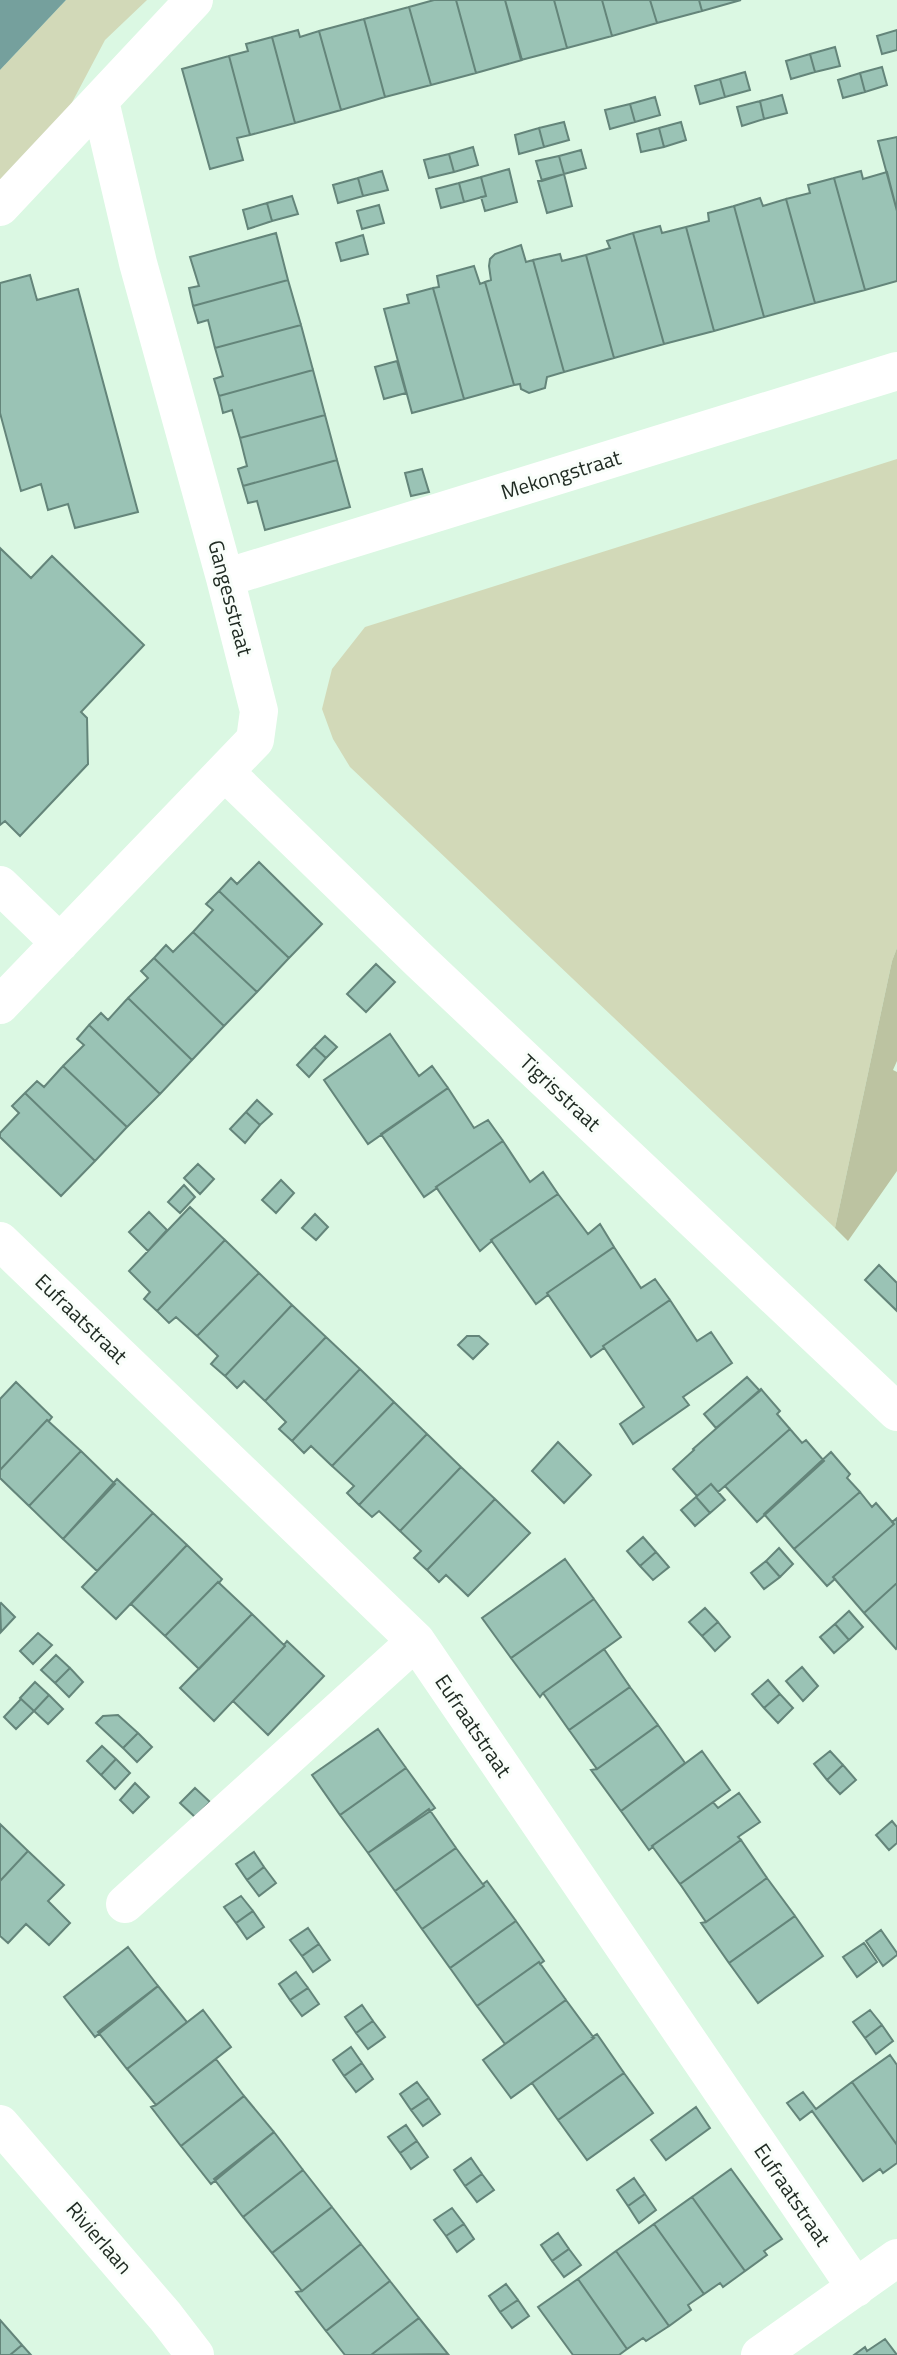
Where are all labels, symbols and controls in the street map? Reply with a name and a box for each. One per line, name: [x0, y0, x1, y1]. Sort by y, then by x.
street label: Mekongstraat: [497, 440, 625, 507]
street label: Gangesstraat: [200, 536, 262, 660]
street label: Tigrisstraat: [513, 1046, 609, 1139]
street label: Eufraatstraat: [28, 1266, 136, 1371]
street label: Eufraatstraat: [428, 1668, 520, 1784]
street label: Eufraatstraat: [747, 2137, 839, 2253]
street label: Rivierlaan: [59, 2194, 140, 2281]

